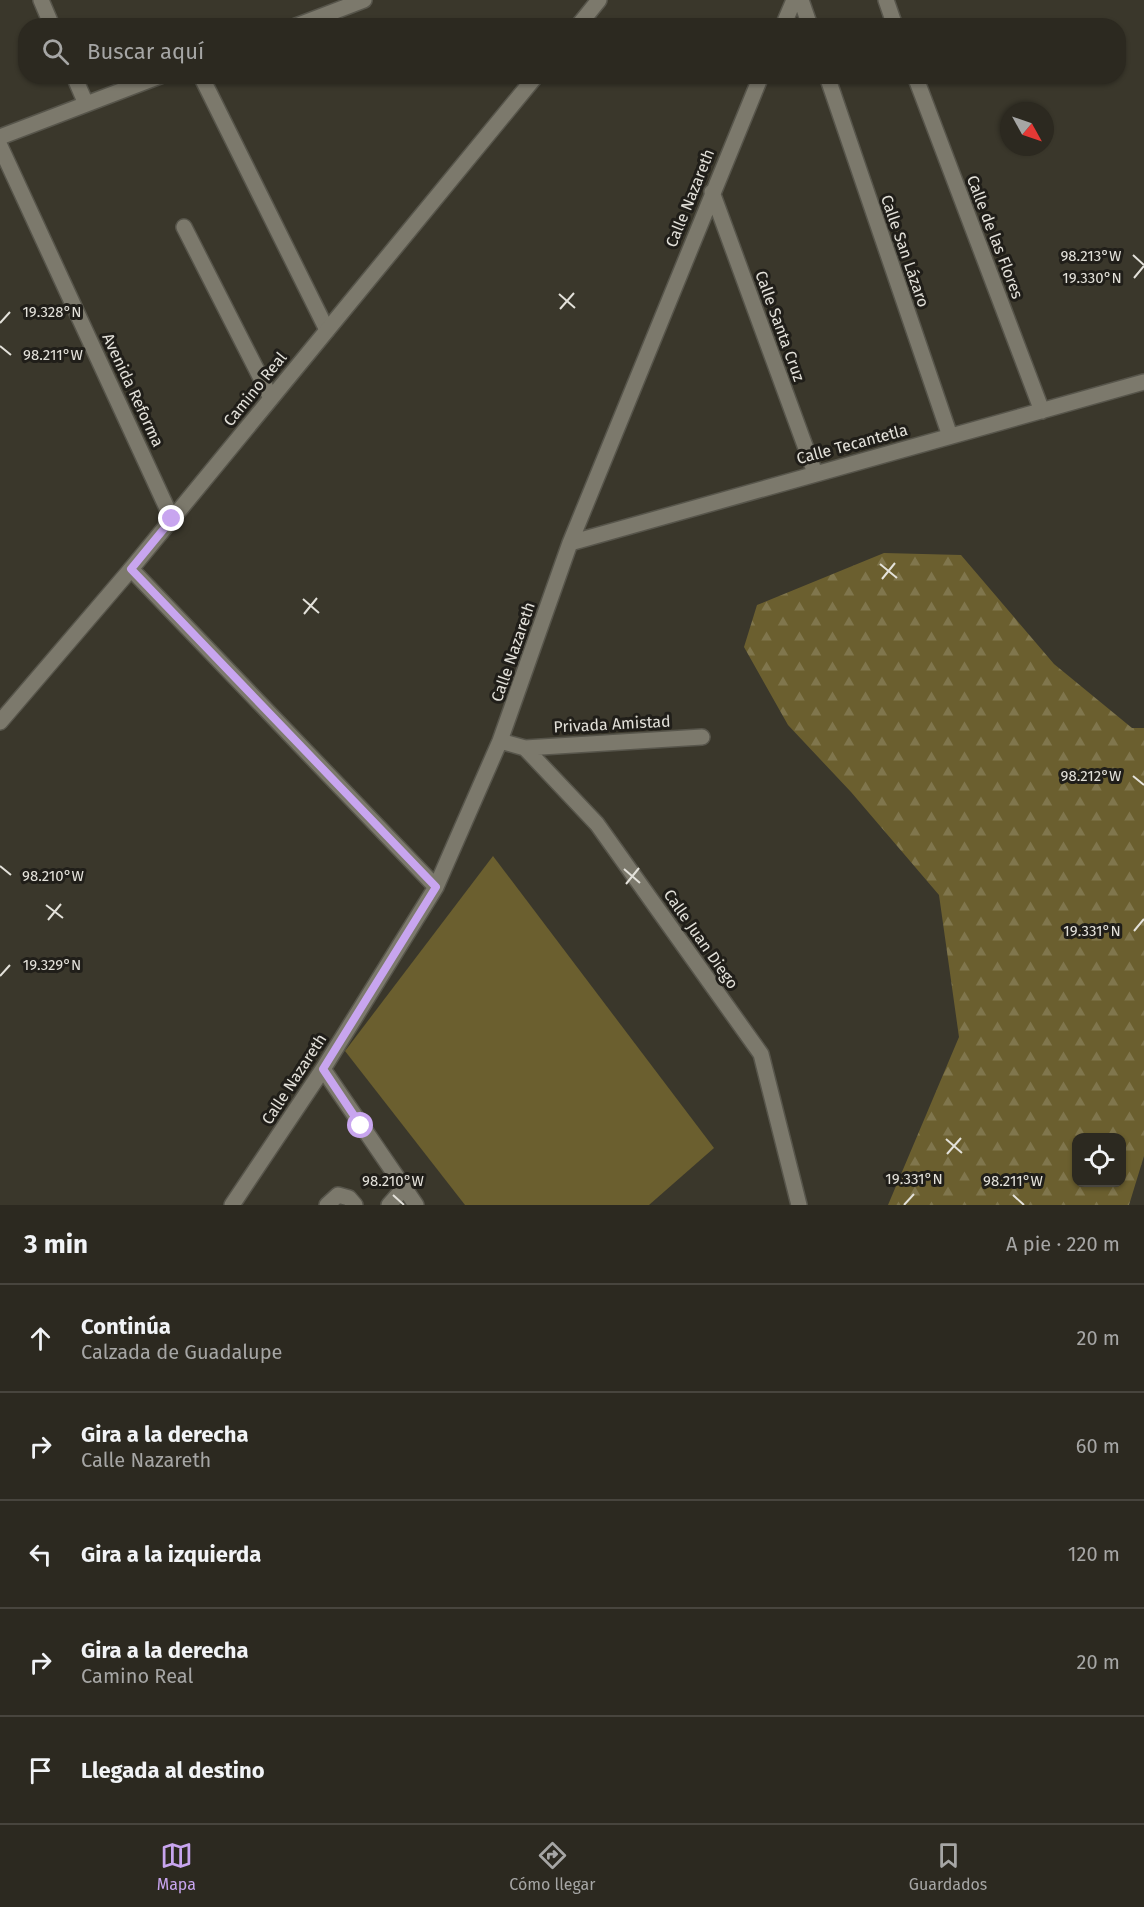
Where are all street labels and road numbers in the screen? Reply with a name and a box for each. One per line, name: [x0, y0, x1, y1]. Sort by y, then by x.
street label: Calle Nazareth: [662, 146, 718, 250]
street label: Calle de las Flores: [963, 173, 1027, 301]
street label: Calle San Lázaro: [877, 192, 933, 310]
street label: Calle Santa Cruz: [751, 268, 809, 384]
street label: Avenida Reforma: [98, 330, 168, 450]
street label: Camino Real: [219, 348, 291, 430]
street label: Calle Tecantetla: [794, 420, 910, 468]
street label: Calle Nazareth: [487, 600, 539, 704]
street label: Privada Amistad: [553, 711, 671, 737]
street label: Calle Juan Diego: [660, 886, 742, 992]
street label: Calle Nazareth: [258, 1030, 330, 1128]

